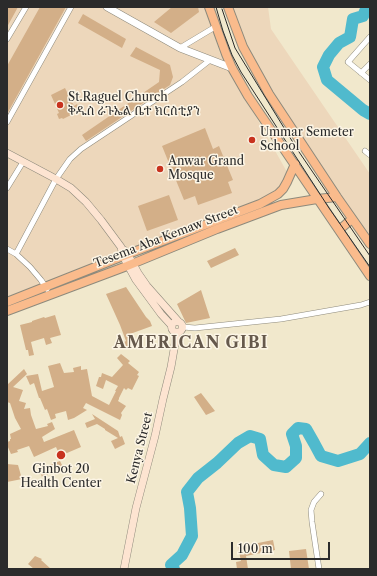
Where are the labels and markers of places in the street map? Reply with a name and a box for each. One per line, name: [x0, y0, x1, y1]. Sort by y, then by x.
place label: St.Raguel Church ቅዱስ ራጉኤል ቤተ ክርስቲያን: [68, 91, 200, 119]
marker: St.Raguel Church ቅዱስ ራጉኤል ቤተ ክርስቲያን: [55, 100, 65, 110]
place label: Ummar Semeter School: [260, 126, 354, 154]
marker: Ummar Semeter School: [247, 135, 257, 145]
place label: Anwar Grand Mosque: [168, 155, 244, 183]
marker: Anwar Grand Mosque: [155, 164, 165, 174]
marker: Ginbot 20 Health Center: [55, 449, 67, 461]
place label: Ginbot 20 Health Center: [20, 463, 102, 491]

